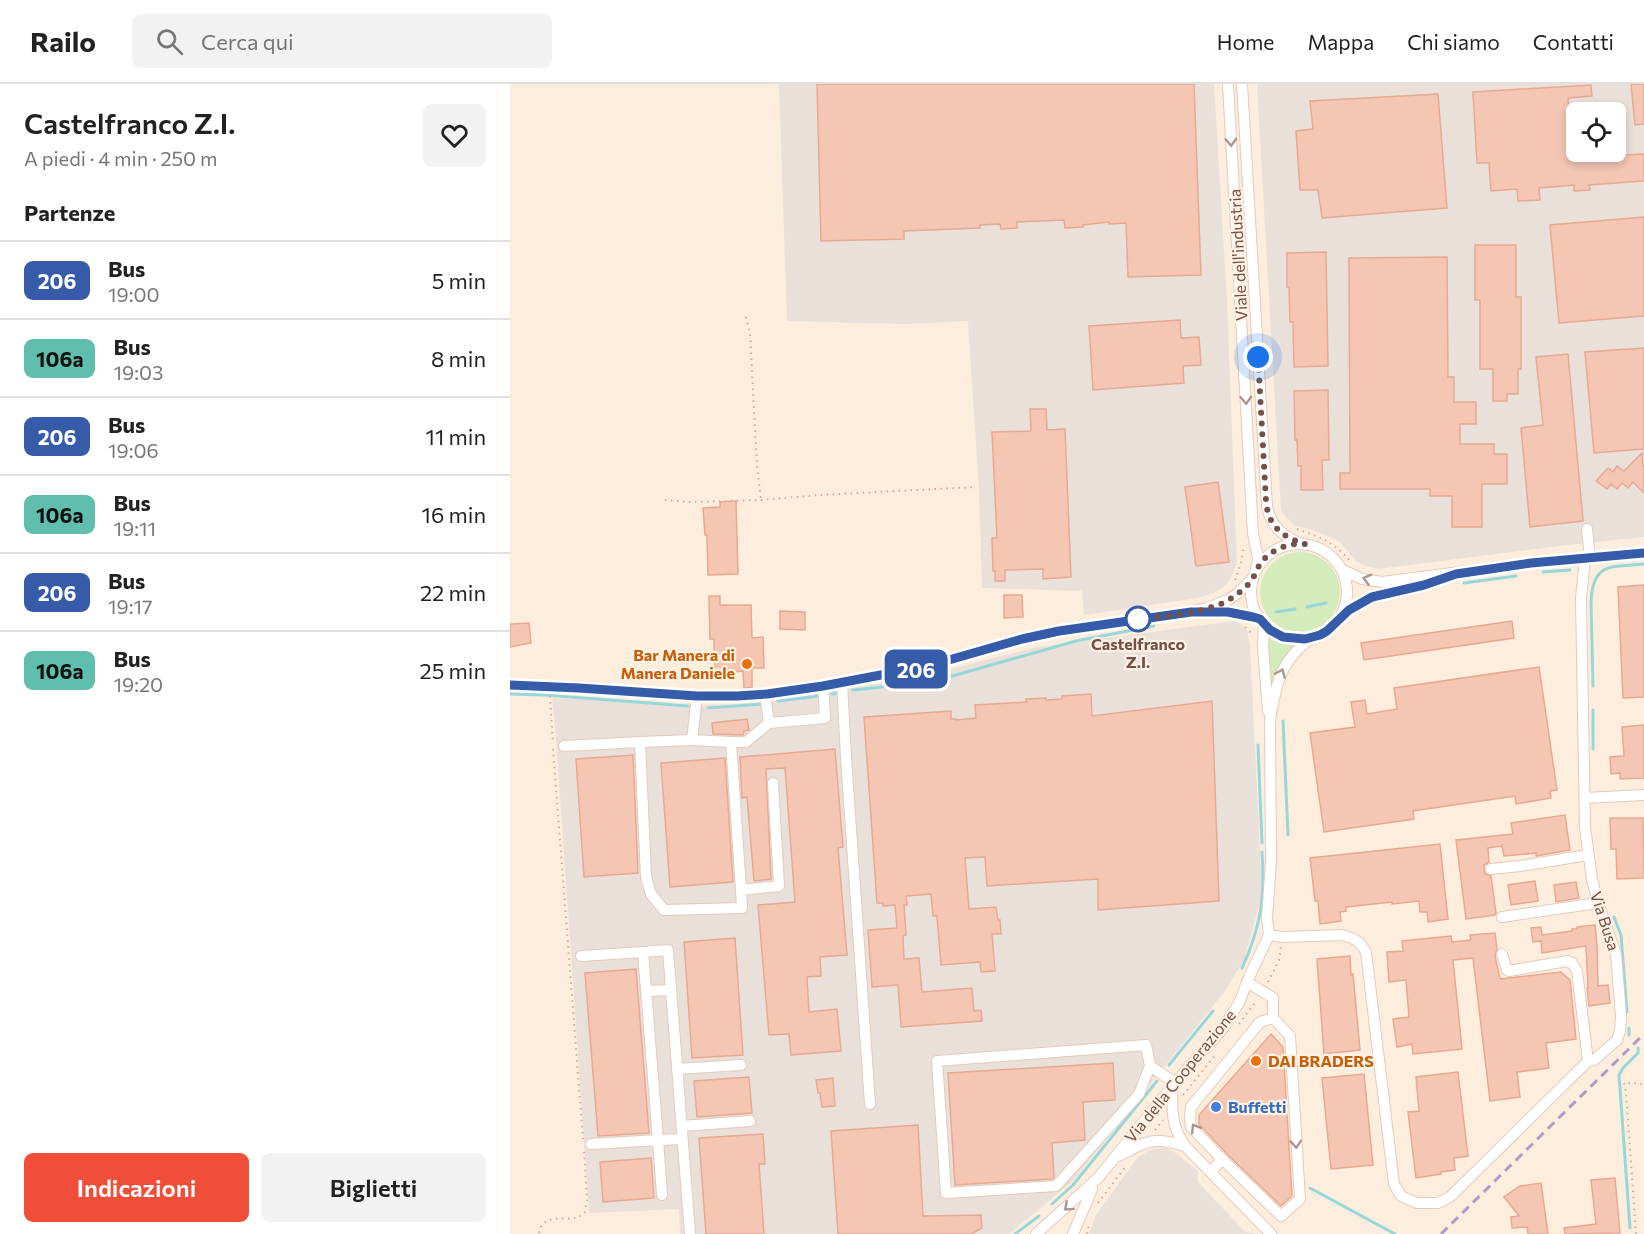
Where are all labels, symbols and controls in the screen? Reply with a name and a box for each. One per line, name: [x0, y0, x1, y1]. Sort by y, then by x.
search box: [132, 14, 552, 68]
text: Railo: [30, 24, 96, 58]
icon: search: [153, 25, 186, 58]
text: Cerca qui: [201, 28, 294, 55]
text: Home: [1217, 29, 1274, 54]
text: Mappa: [1307, 29, 1374, 54]
text: Chi siamo: [1407, 29, 1500, 54]
text: Contatti: [1533, 29, 1614, 54]
map controls: [1566, 102, 1626, 162]
button: locate: [1566, 102, 1626, 162]
button: heart: [423, 104, 486, 167]
text: Castelfranco Z.I.: [24, 106, 235, 140]
one-way arrow: [1225, 138, 1238, 147]
text: A piedi · 4 min · 250 m: [24, 146, 217, 170]
street label: Viale dell'industria: [1225, 189, 1250, 322]
text: Partenze: [24, 199, 115, 226]
text: Bus: [108, 255, 145, 282]
text: 5 min: [432, 267, 486, 294]
text: 206: [38, 268, 76, 293]
text: 19:00: [108, 282, 160, 306]
text: Bus: [113, 333, 151, 360]
your location: [1243, 342, 1273, 372]
text: 8 min: [431, 345, 486, 372]
text: 106a: [36, 346, 83, 371]
text: 19:03: [113, 360, 163, 384]
one-way arrow: [1239, 395, 1252, 404]
text: Bus: [108, 411, 145, 438]
text: 11 min: [426, 423, 486, 450]
text: 206: [38, 424, 76, 449]
text: 19:06: [108, 438, 159, 462]
text: Bus: [113, 489, 151, 516]
text: 16 min: [422, 501, 486, 528]
text: 106a: [36, 502, 83, 527]
text: 19:11: [113, 516, 156, 540]
text: Bus: [108, 567, 145, 594]
one-way arrow: [1362, 574, 1373, 586]
text: 22 min: [420, 579, 486, 606]
text: 206: [38, 580, 76, 605]
text: 19:17: [108, 594, 153, 618]
marker: Castelfranco Z.I.: [1125, 606, 1151, 632]
place label: Castelfranco Z.I.: [1091, 634, 1186, 671]
text: Bus: [113, 645, 151, 672]
place label: Bar Manera di Manera Daniele: [621, 645, 735, 682]
line badge: 206: [882, 650, 950, 688]
text: 25 min: [419, 657, 486, 684]
marker: Bar Manera di Manera Daniele: [740, 657, 754, 671]
text: 206: [897, 657, 935, 682]
text: 106a: [36, 658, 83, 683]
one-way arrow: [1274, 669, 1286, 680]
text: 19:20: [113, 672, 163, 696]
street label: Via Busa: [1587, 889, 1624, 953]
street label: Via della Cooperazione: [1120, 1005, 1239, 1146]
place label: DAI BRADERS: [1268, 1051, 1374, 1070]
marker: DAI BRADERS: [1249, 1054, 1263, 1068]
place label: Buffetti: [1228, 1097, 1286, 1116]
marker: Buffetti: [1209, 1100, 1223, 1114]
one-way arrow: [1191, 1124, 1203, 1134]
one-way arrow: [1290, 1140, 1303, 1149]
button: Indicazioni: [24, 1153, 249, 1222]
button: Biglietti: [261, 1153, 486, 1222]
one-way arrow: [1064, 1200, 1075, 1211]

